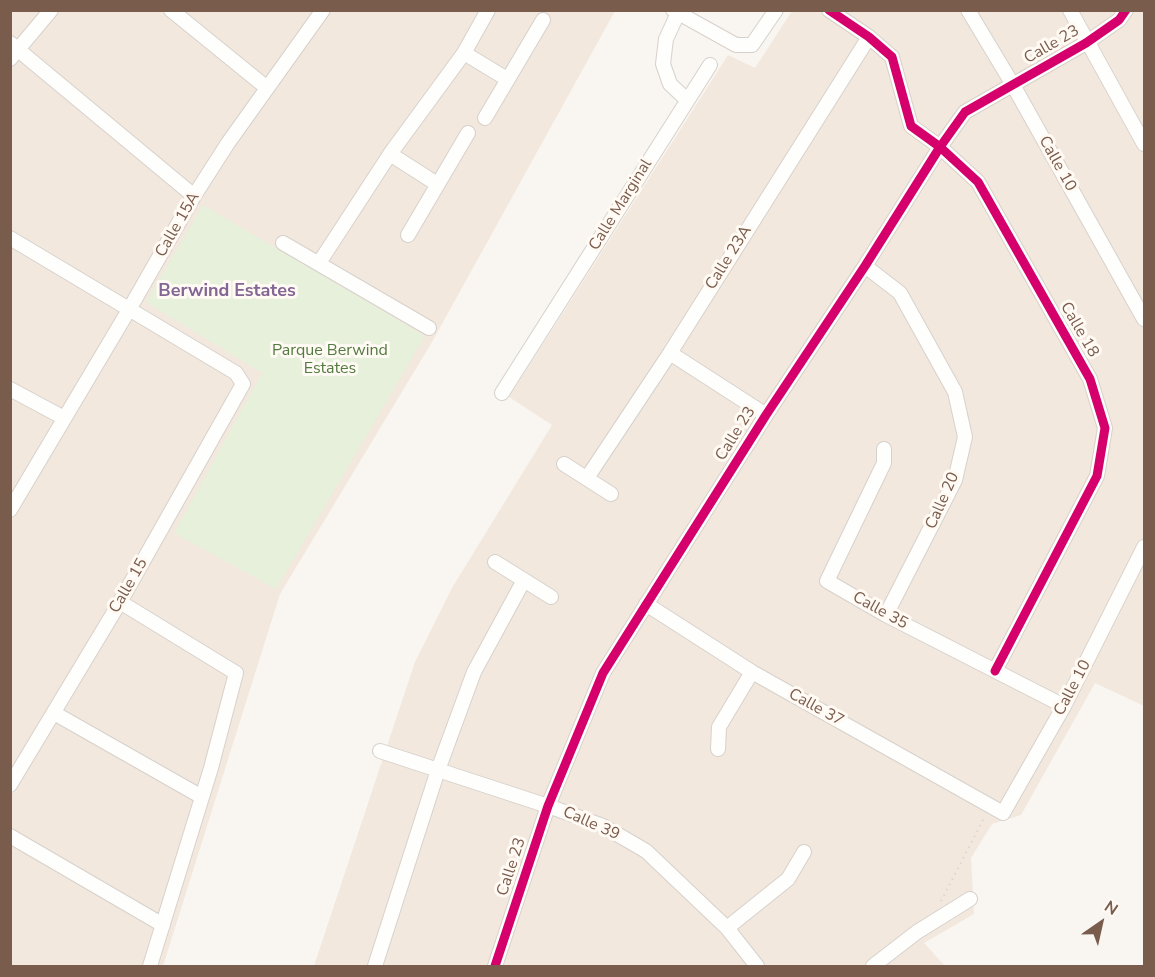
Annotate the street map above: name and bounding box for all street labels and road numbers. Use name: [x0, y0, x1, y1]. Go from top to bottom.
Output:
street label: Calle 23: [1021, 22, 1083, 68]
street label: Calle 10: [1034, 133, 1080, 195]
street label: Calle Marginal: [585, 156, 657, 254]
street label: Calle 15A: [152, 189, 204, 261]
street label: Calle 23A: [702, 222, 756, 294]
street label: Calle 18: [1056, 299, 1102, 361]
street label: Calle 23: [712, 403, 760, 465]
street label: Calle 20: [922, 470, 964, 532]
street label: Calle 15: [106, 555, 152, 617]
street label: Calle 35: [849, 588, 911, 634]
street label: Calle 10: [1050, 657, 1096, 719]
street label: Calle 37: [785, 685, 847, 731]
street label: Calle 39: [560, 803, 622, 845]
street label: Calle 23: [494, 835, 530, 899]

